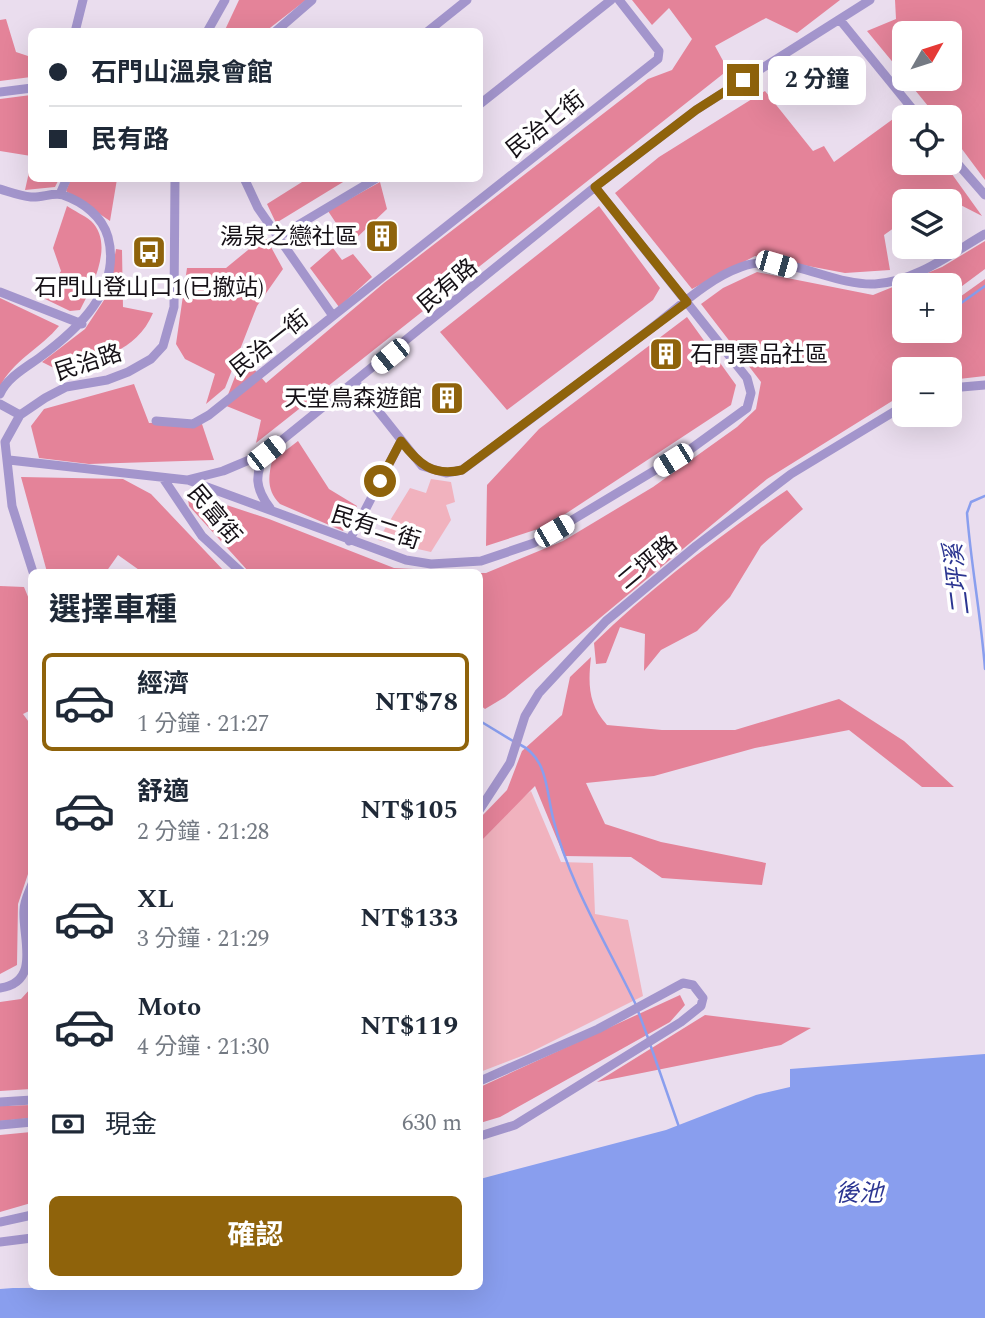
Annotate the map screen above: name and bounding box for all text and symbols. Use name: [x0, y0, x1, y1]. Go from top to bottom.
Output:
north arrow: [892, 21, 962, 91]
map controls: [892, 21, 962, 427]
text: 石門山溫泉會館: [91, 53, 273, 93]
callout: 2 分鐘: [768, 56, 866, 104]
text: 2 分鐘: [785, 63, 849, 98]
route end: [727, 64, 759, 96]
street label: 民治七街: [499, 83, 593, 167]
button: locate: [892, 105, 962, 175]
text: 民有路: [91, 120, 169, 160]
button: layers: [892, 189, 962, 259]
building icon: 湯泉之戀社區: [363, 217, 401, 255]
place label: 湯泉之戀社區: [220, 220, 358, 255]
bus stop icon: 石門山登山口1(已撤站): [130, 233, 168, 271]
car: [753, 248, 800, 280]
street label: 民有路: [410, 251, 486, 322]
place label: 石門山登山口1(已撤站): [34, 271, 264, 306]
button: +: [892, 273, 962, 343]
street label: 民治一街: [223, 302, 317, 386]
car: [368, 335, 413, 377]
building icon: 石門雲品社區: [647, 335, 685, 373]
street label: 民治路: [50, 336, 127, 391]
place label: 石門雲品社區: [690, 338, 828, 373]
button: −: [892, 357, 962, 427]
building icon: 天堂鳥森遊館: [428, 379, 466, 417]
place label: 天堂鳥森遊館: [284, 382, 422, 417]
car: [243, 432, 290, 474]
car: [650, 440, 697, 480]
route start: [364, 465, 396, 497]
street label: 民富街: [178, 477, 249, 553]
street label: 民有二街: [326, 498, 425, 559]
car: [531, 511, 578, 551]
street label: 二坪路: [610, 528, 686, 599]
water label: 二坪溪: [935, 539, 980, 618]
text: 選擇車種: [49, 586, 177, 635]
text: 經濟: [137, 664, 189, 704]
icon: car: [53, 671, 116, 734]
text: NT$78: [375, 682, 458, 722]
text: 1 分鐘 · 21:27: [137, 707, 269, 742]
text: 舒適: [137, 772, 189, 812]
icon: car: [53, 779, 116, 842]
text: NT$105: [360, 790, 458, 830]
text: 2 分鐘 · 21:28: [137, 815, 269, 850]
text: XL: [137, 879, 174, 919]
icon: car: [53, 887, 116, 950]
text: NT$133: [360, 898, 458, 938]
text: 3 分鐘 · 21:29: [137, 922, 269, 957]
text: Moto: [137, 987, 201, 1027]
icon: car: [53, 995, 116, 1058]
text: NT$119: [360, 1006, 458, 1046]
text: 4 分鐘 · 21:30: [137, 1030, 269, 1065]
icon: cash: [49, 1105, 87, 1143]
text: 現金: [105, 1105, 157, 1145]
text: 630 m: [402, 1106, 462, 1141]
water label: 後池: [835, 1176, 886, 1212]
button: 確認: [49, 1196, 462, 1276]

